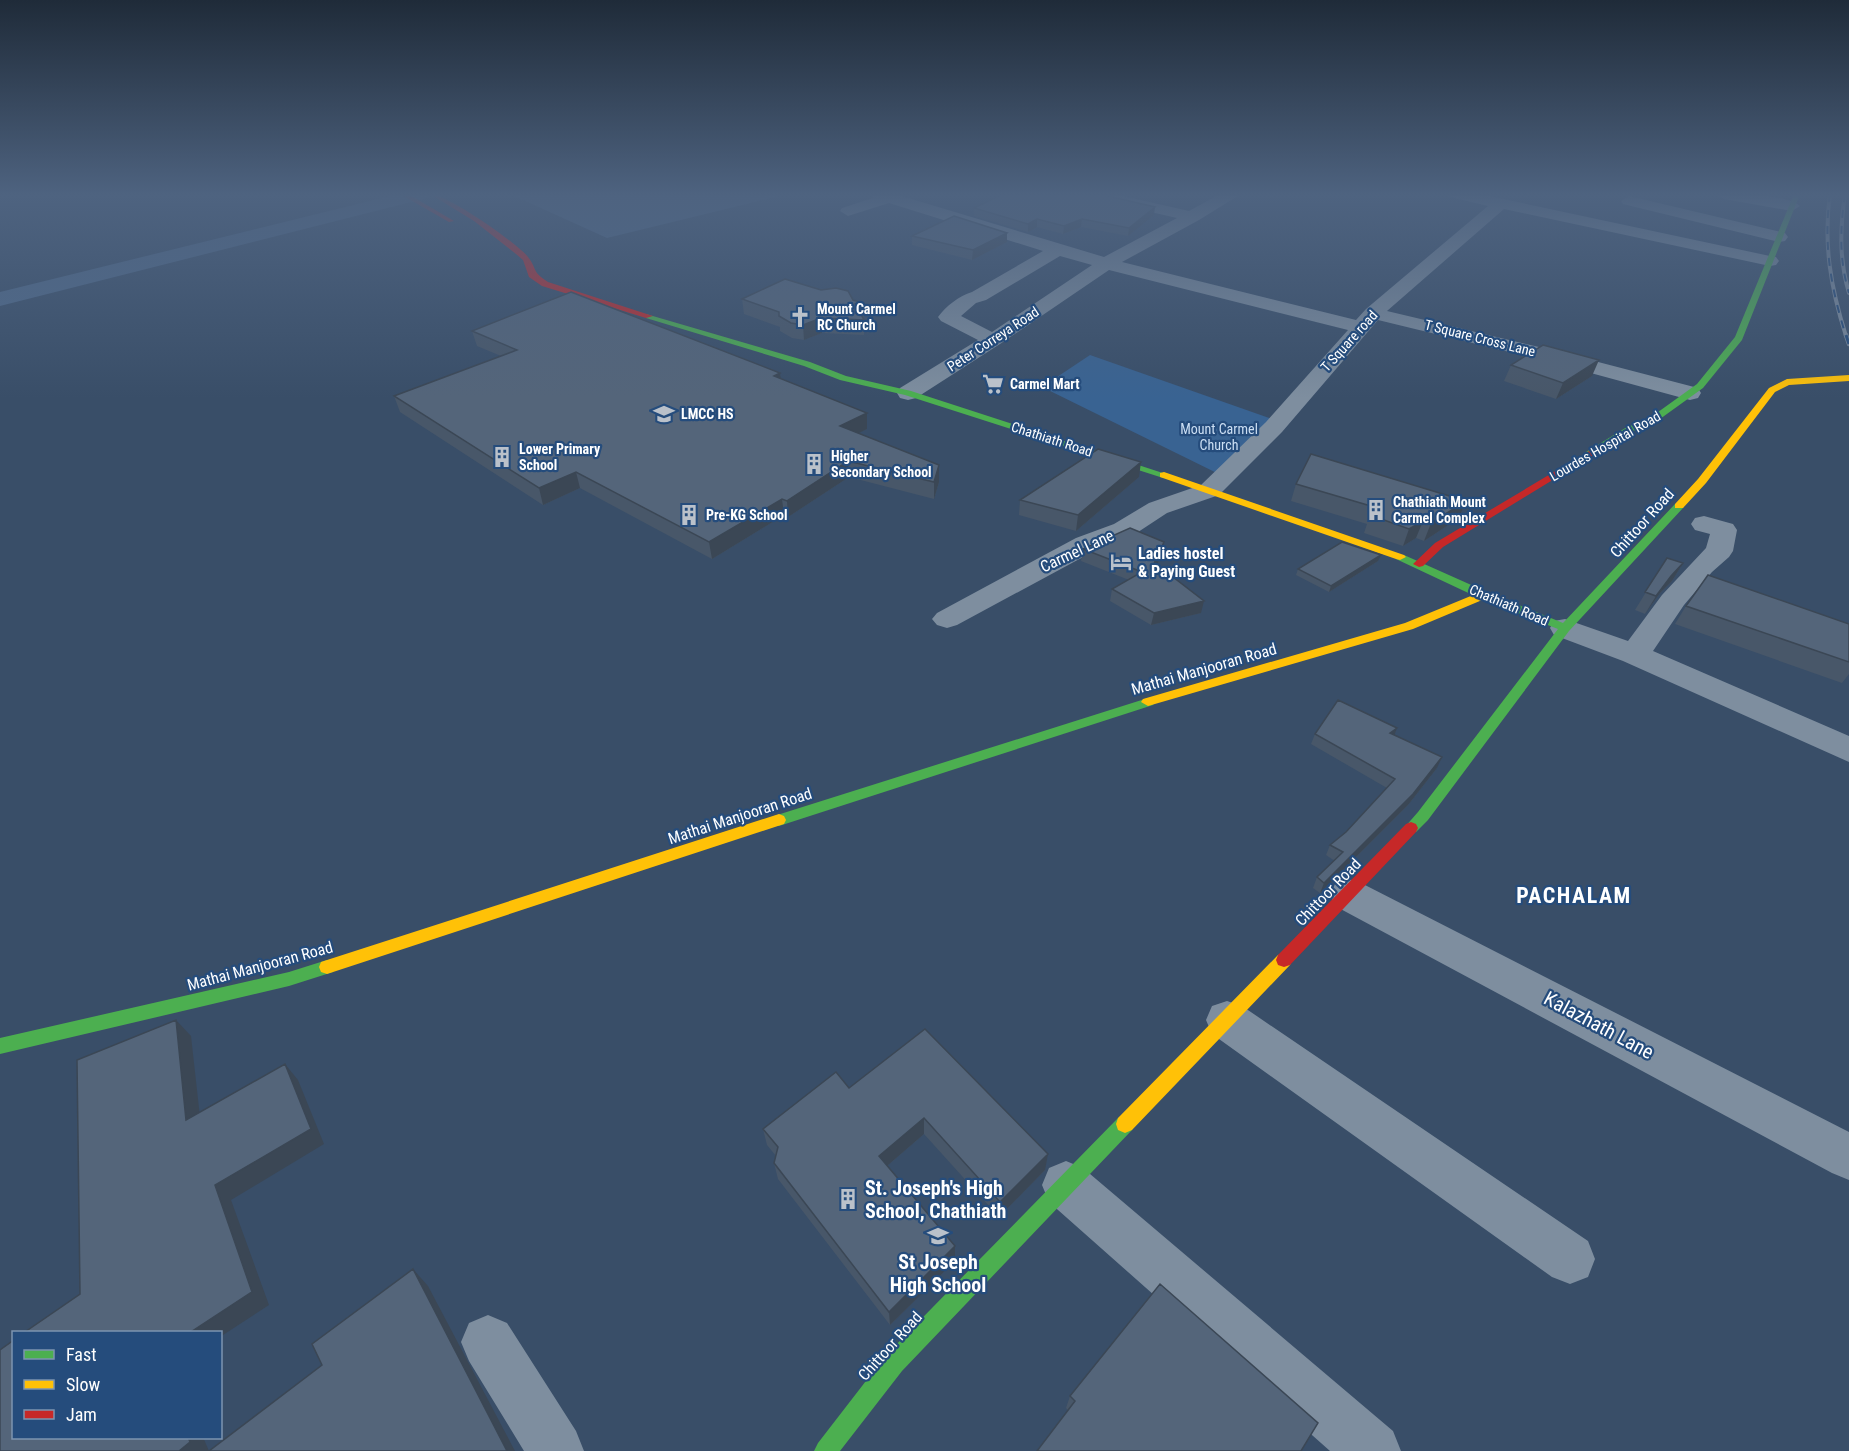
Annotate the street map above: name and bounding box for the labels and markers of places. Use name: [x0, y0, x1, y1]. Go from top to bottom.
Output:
place label: Mount Carmel RC Church: [817, 301, 896, 333]
church icon: Mount Carmel RC Church: [788, 305, 812, 329]
supermarket icon: Carmel Mart: [981, 372, 1005, 396]
place label: Carmel Mart: [1010, 376, 1080, 392]
school or university icon: LMCC HS: [652, 402, 676, 426]
place label: LMCC HS: [681, 406, 734, 422]
place label: Lower Primary School: [519, 441, 601, 473]
building icon: Lower Primary School: [490, 445, 514, 469]
place label: Higher Secondary School: [831, 448, 932, 480]
building icon: Higher Secondary School: [802, 452, 826, 476]
place label: Chathiath Mount Carmel Complex: [1393, 494, 1486, 526]
building icon: Chathiath Mount Carmel Complex: [1364, 498, 1388, 522]
building icon: Pre-KG School: [677, 503, 701, 527]
place label: Pre-KG School: [706, 507, 788, 523]
place label: Ladies hostel & Paying Guest: [1138, 544, 1235, 581]
hotel icon: Ladies hostel & Paying Guest: [1109, 550, 1133, 574]
place label: St. Joseph's High School, Chathiath: [865, 1176, 1006, 1223]
building icon: St. Joseph's High School, Chathiath: [836, 1187, 860, 1211]
school or university icon: St Joseph High School: [926, 1224, 950, 1248]
place label: St Joseph High School: [890, 1250, 986, 1297]

